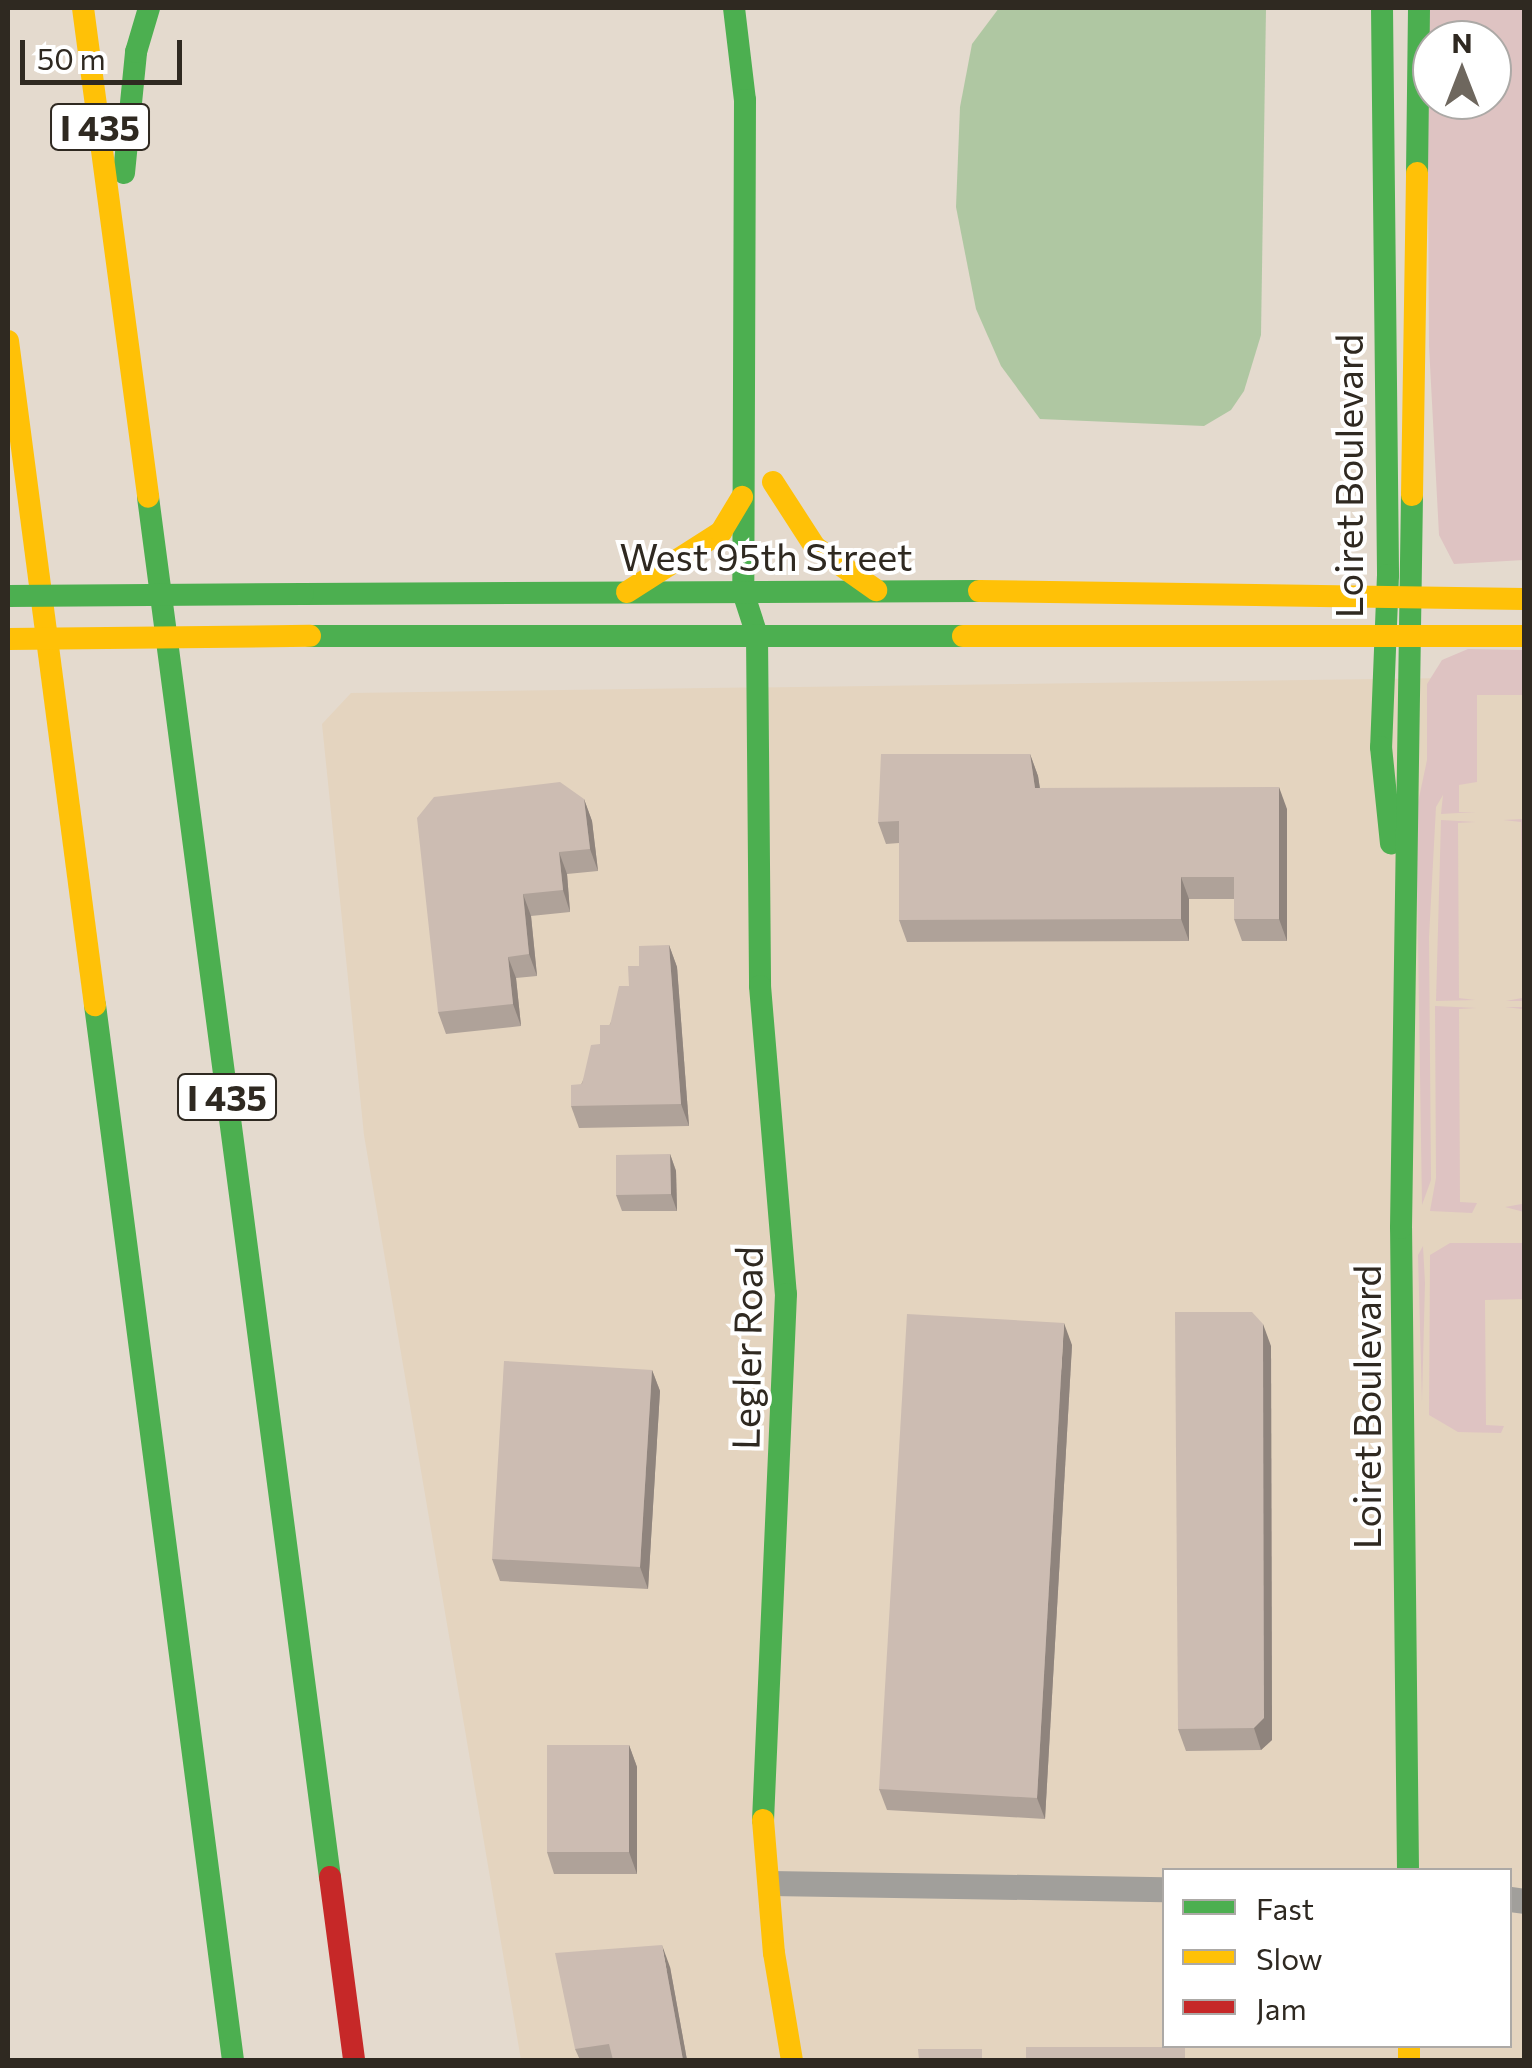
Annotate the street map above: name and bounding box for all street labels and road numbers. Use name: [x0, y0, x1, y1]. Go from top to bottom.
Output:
road number: I 435: [50, 97, 150, 157]
street label: Loiret Boulevard: [1325, 334, 1371, 618]
street label: West 95th Street: [619, 533, 913, 579]
road number: I 435: [177, 1067, 277, 1127]
street label: Legler Road: [721, 1246, 771, 1450]
street label: Loiret Boulevard: [1343, 1265, 1389, 1549]

